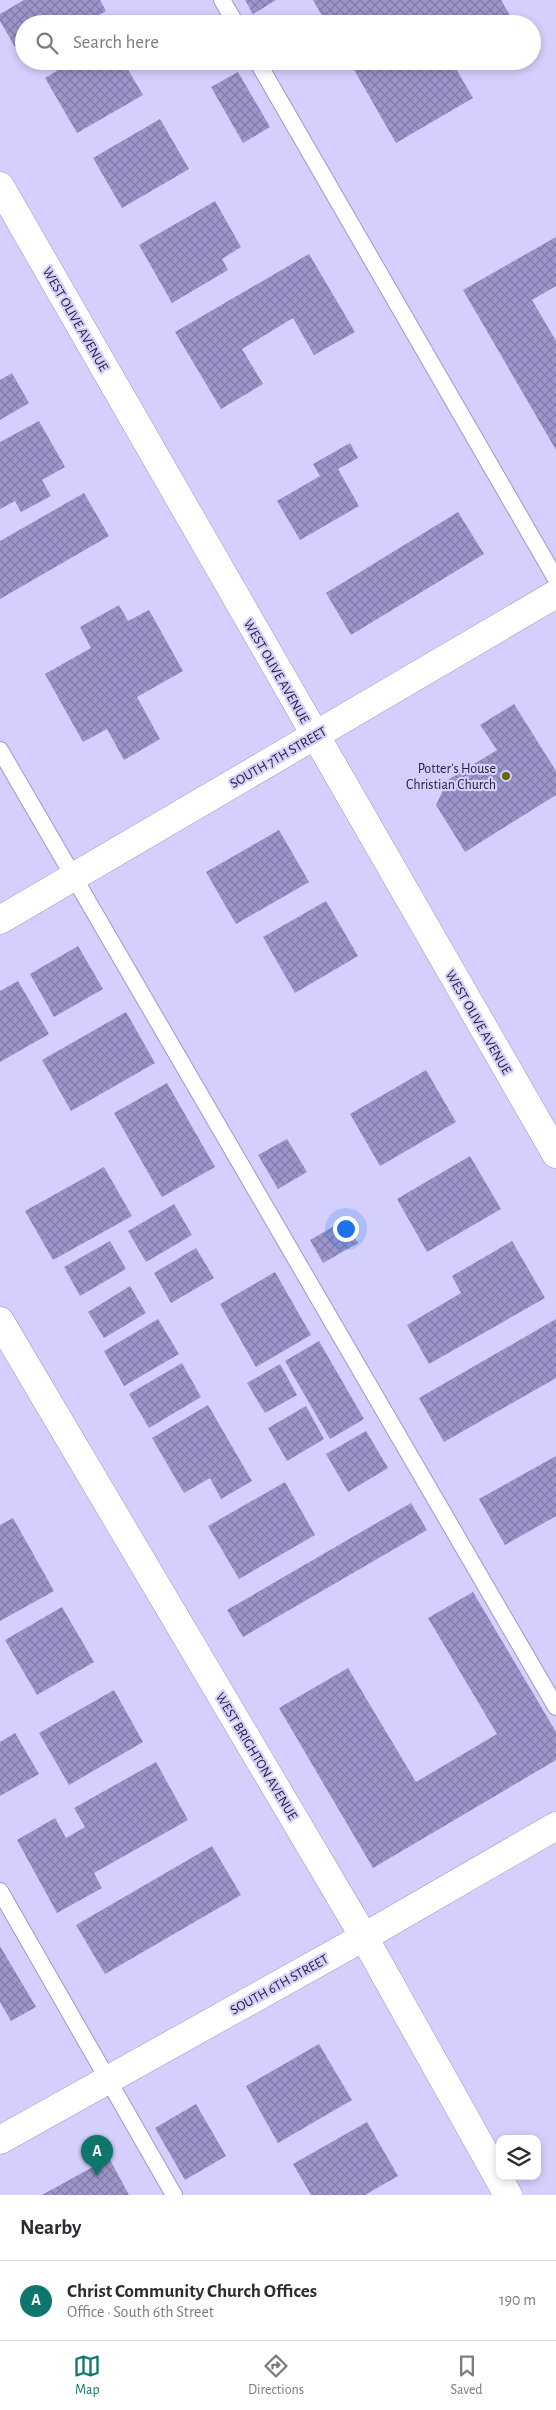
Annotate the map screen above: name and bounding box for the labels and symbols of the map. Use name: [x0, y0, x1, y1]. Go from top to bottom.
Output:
street label: WEST OLIVE AVENUE: [40, 265, 111, 374]
street label: WEST OLIVE AVENUE: [241, 617, 312, 726]
street label: SOUTH 7TH STREET: [228, 724, 329, 791]
place label: Potter's House Christian Church: [406, 762, 496, 792]
marker: Potter's House Christian Church: [500, 770, 512, 782]
street label: WEST OLIVE AVENUE: [443, 968, 514, 1077]
your location: [333, 1216, 359, 1242]
street label: WEST BRIGHTON AVENUE: [213, 1690, 300, 1823]
street label: SOUTH 6TH STREET: [228, 1952, 331, 2018]
pin: A: [81, 2135, 113, 2176]

